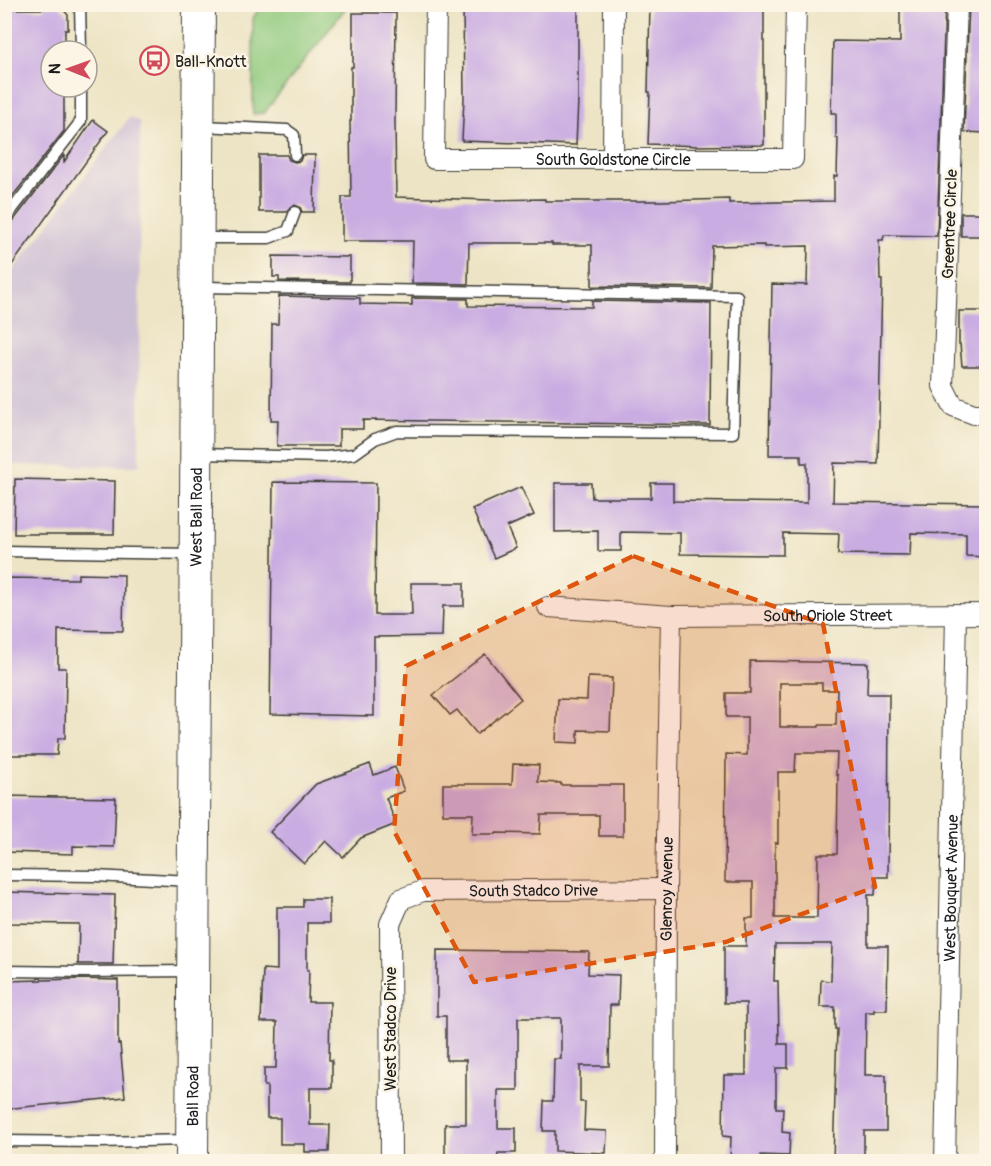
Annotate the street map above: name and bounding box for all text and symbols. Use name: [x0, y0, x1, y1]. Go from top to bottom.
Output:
north arrow: [39, 39, 99, 99]
bus stop icon: Ball-Knott: [138, 45, 170, 77]
place label: Ball-Knott: [175, 52, 247, 72]
text: N: [45, 63, 65, 74]
street label: South Goldstone Circle: [535, 150, 691, 170]
street label: Greentree Circle: [938, 169, 962, 279]
street label: West Ball Road: [187, 467, 207, 567]
street label: South Oriole Street: [763, 606, 893, 626]
street label: West Bouquet Avenue: [940, 814, 963, 962]
street label: Glenroy Avenue: [657, 837, 678, 941]
street label: South Stadco Drive: [469, 881, 598, 902]
street label: West Stadco Drive: [381, 967, 401, 1091]
street label: Ball Road: [183, 1066, 204, 1126]

